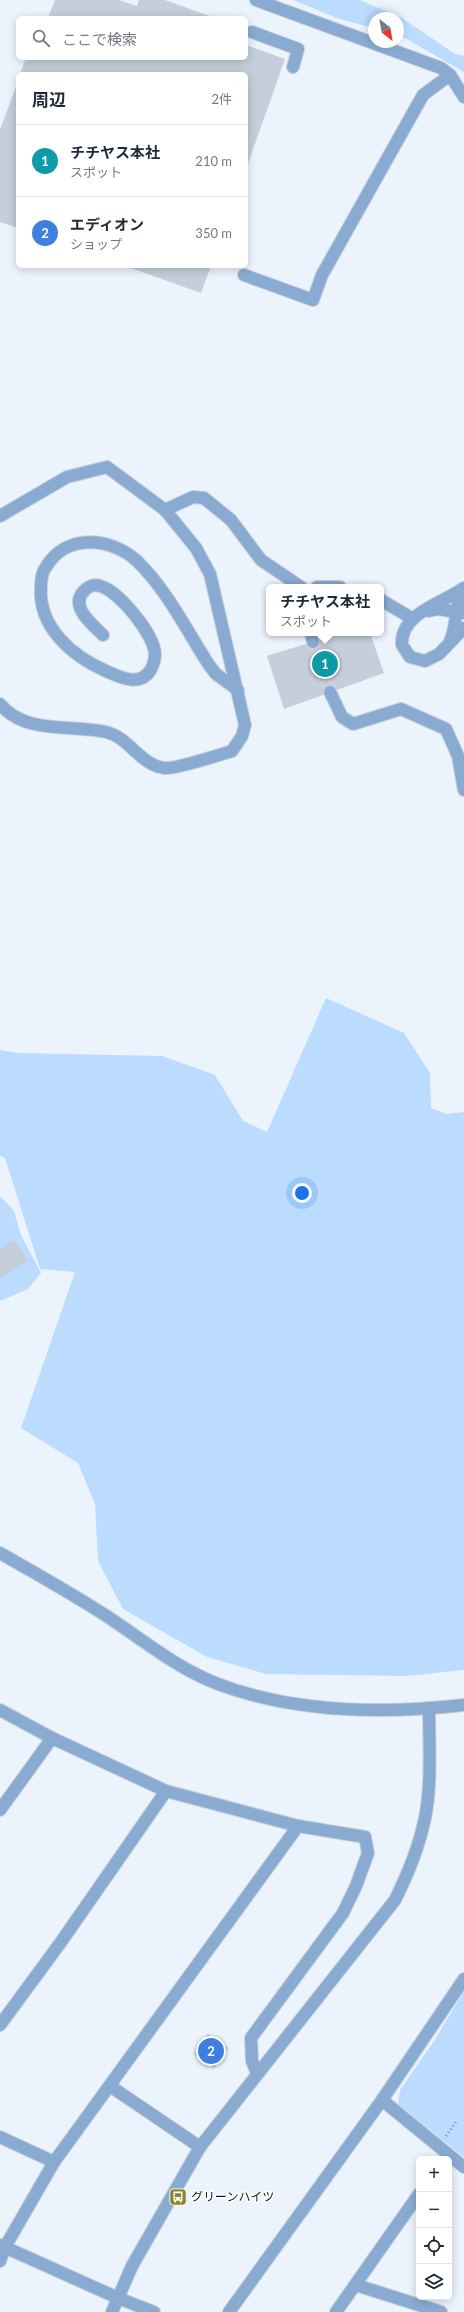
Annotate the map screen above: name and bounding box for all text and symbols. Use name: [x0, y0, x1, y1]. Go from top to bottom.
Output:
north arrow: [368, 12, 404, 48]
search box: [16, 16, 248, 60]
icon: search: [30, 27, 52, 49]
text: ここで検索: [62, 30, 137, 48]
text: 周辺: [32, 89, 66, 110]
text: 2件: [211, 91, 232, 107]
text: チチヤス本社: [70, 143, 160, 161]
text: 1: [41, 153, 49, 169]
text: 210 m: [195, 153, 232, 169]
text: スポット: [70, 164, 122, 180]
text: エディオン: [70, 215, 144, 233]
text: 2: [41, 225, 49, 241]
text: 350 m: [195, 225, 232, 241]
text: ショップ: [70, 236, 122, 252]
popup: [266, 584, 384, 636]
text: チチヤス本社: [280, 592, 370, 610]
text: スポット: [280, 613, 332, 629]
pin: 1: [312, 649, 338, 679]
your location: [292, 1183, 312, 1203]
pin: 2: [198, 2036, 224, 2066]
map controls: [416, 2156, 452, 2300]
button: +: [416, 2156, 452, 2192]
bus stop icon: グリーンハイツ: [168, 2187, 188, 2207]
place label: グリーンハイツ: [191, 2189, 274, 2204]
button: −: [416, 2192, 452, 2228]
button: locate: [416, 2228, 452, 2264]
button: layers: [416, 2264, 452, 2300]

